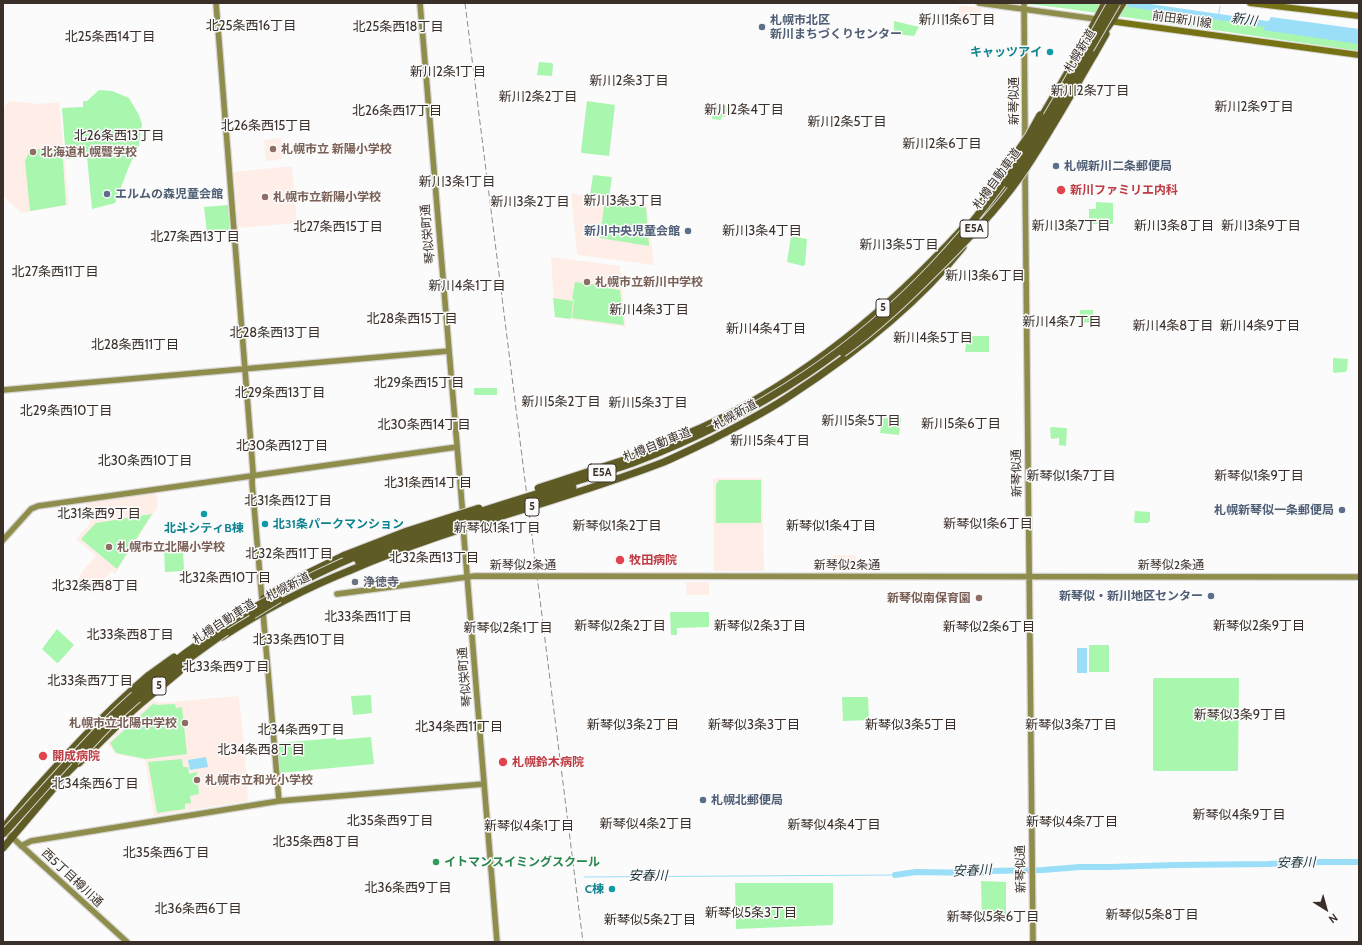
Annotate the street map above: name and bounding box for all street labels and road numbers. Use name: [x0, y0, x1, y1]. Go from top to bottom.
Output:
street label: 前田新川線: [1151, 9, 1213, 31]
street label: 札幌新道: [1061, 27, 1099, 75]
street label: 新琴似通: [1007, 77, 1021, 125]
street label: 札樽自動車道: [970, 146, 1024, 212]
street label: 琴似栄町通: [418, 203, 438, 265]
road number: E5A: [960, 220, 988, 238]
road number: 5: [876, 299, 890, 317]
street label: 札幌新道: [711, 397, 759, 433]
street label: 札樽自動車道: [621, 425, 693, 465]
street label: 新琴似通: [1009, 449, 1025, 497]
road number: E5A: [588, 464, 616, 482]
road number: 5: [525, 498, 539, 516]
street label: 新琴似2条通: [490, 558, 556, 572]
street label: 新琴似2条通: [814, 558, 880, 572]
street label: 新琴似2条通: [1138, 558, 1204, 572]
street label: 札幌新道: [263, 570, 313, 604]
street label: 札樽自動車道: [190, 596, 258, 648]
street label: 琴似栄町通: [455, 646, 475, 708]
road number: 5: [152, 677, 166, 695]
street label: 新琴似通: [1013, 845, 1029, 893]
street label: 西5丁目樽川通: [38, 846, 106, 910]

